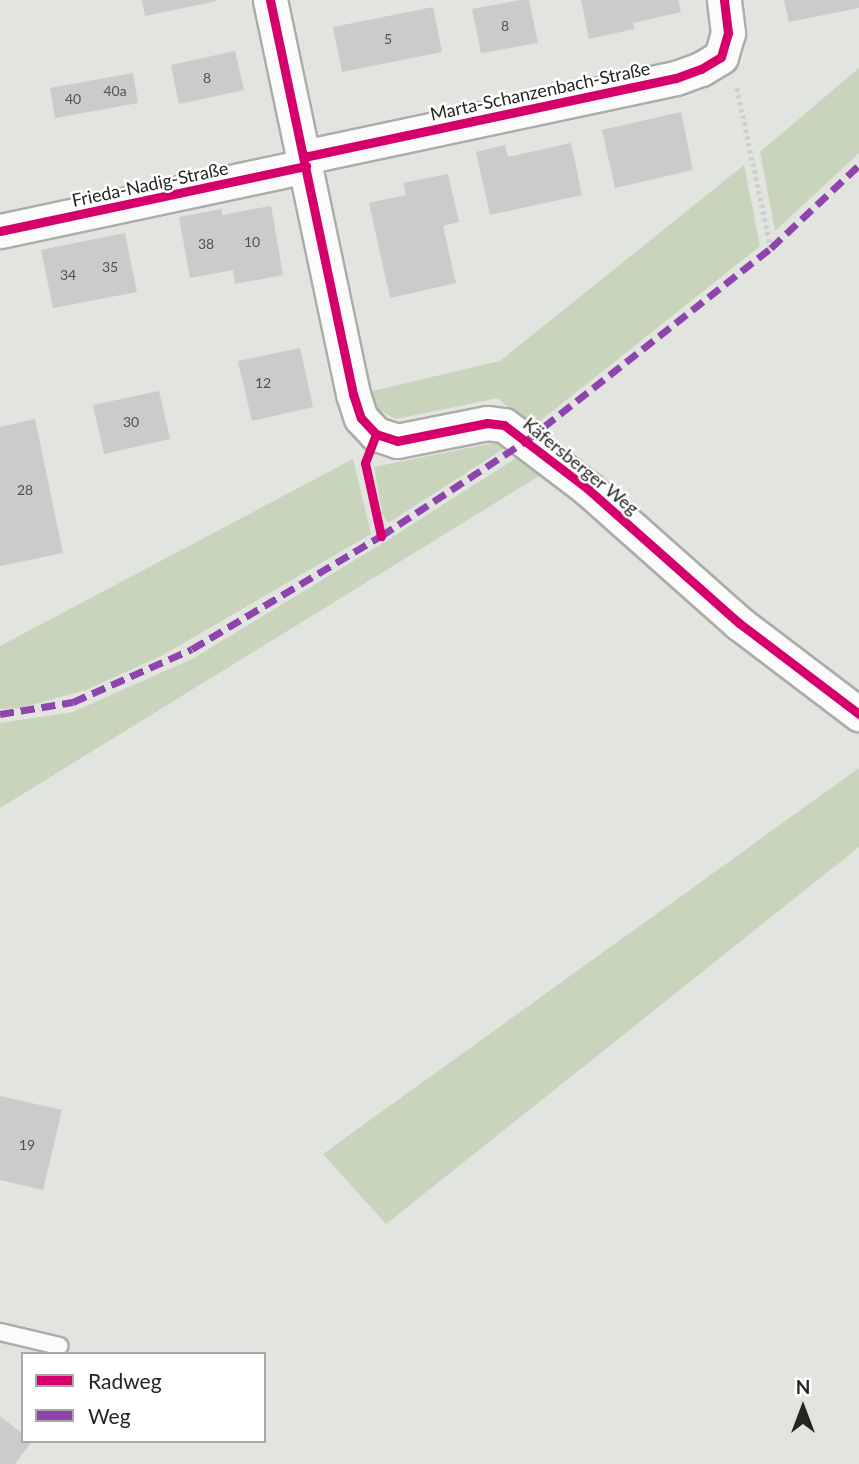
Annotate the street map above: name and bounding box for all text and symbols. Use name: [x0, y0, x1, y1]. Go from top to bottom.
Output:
house number: 8: [501, 18, 509, 34]
house number: 5: [384, 31, 392, 47]
street label: Marta-Schanzenbach-Straße: [428, 57, 652, 125]
house number: 8: [203, 70, 211, 86]
house number: 40a: [103, 83, 127, 99]
house number: 40: [65, 91, 81, 107]
street label: Frieda-Nadig-Straße: [70, 157, 230, 211]
house number: 10: [244, 234, 260, 250]
house number: 38: [198, 236, 214, 252]
house number: 35: [102, 259, 118, 275]
house number: 34: [60, 267, 76, 283]
house number: 12: [255, 375, 271, 391]
street label: Käfersberger Weg: [519, 413, 643, 519]
house number: 30: [123, 414, 139, 430]
house number: 28: [17, 482, 33, 498]
house number: 19: [19, 1137, 35, 1153]
legend: [21, 1352, 266, 1443]
text: Radweg: [88, 1368, 162, 1393]
north arrow: [768, 1373, 838, 1443]
text: N: [796, 1375, 810, 1398]
text: Weg: [88, 1403, 131, 1428]

